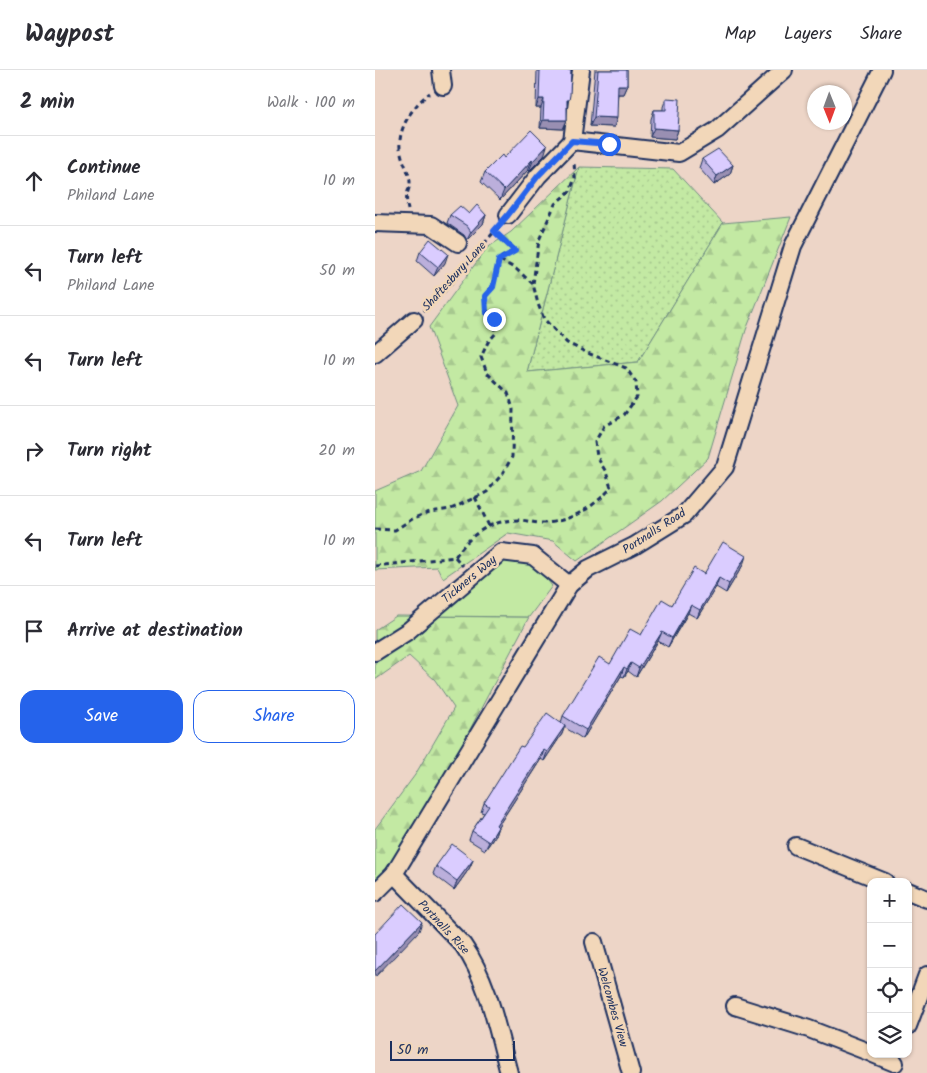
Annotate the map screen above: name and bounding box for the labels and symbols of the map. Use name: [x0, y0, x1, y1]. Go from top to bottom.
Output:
north arrow: [807, 85, 852, 130]
route start: [598, 133, 621, 156]
street label: Shaftesbury Lane: [418, 237, 491, 316]
route end: [483, 308, 506, 331]
street label: Portnalls Road: [619, 503, 691, 559]
street label: Tickners Way: [438, 550, 501, 608]
street label: Portnalls Rise: [413, 896, 474, 959]
street label: Welcombes View: [592, 965, 633, 1050]
scale bar: [390, 1038, 515, 1061]

